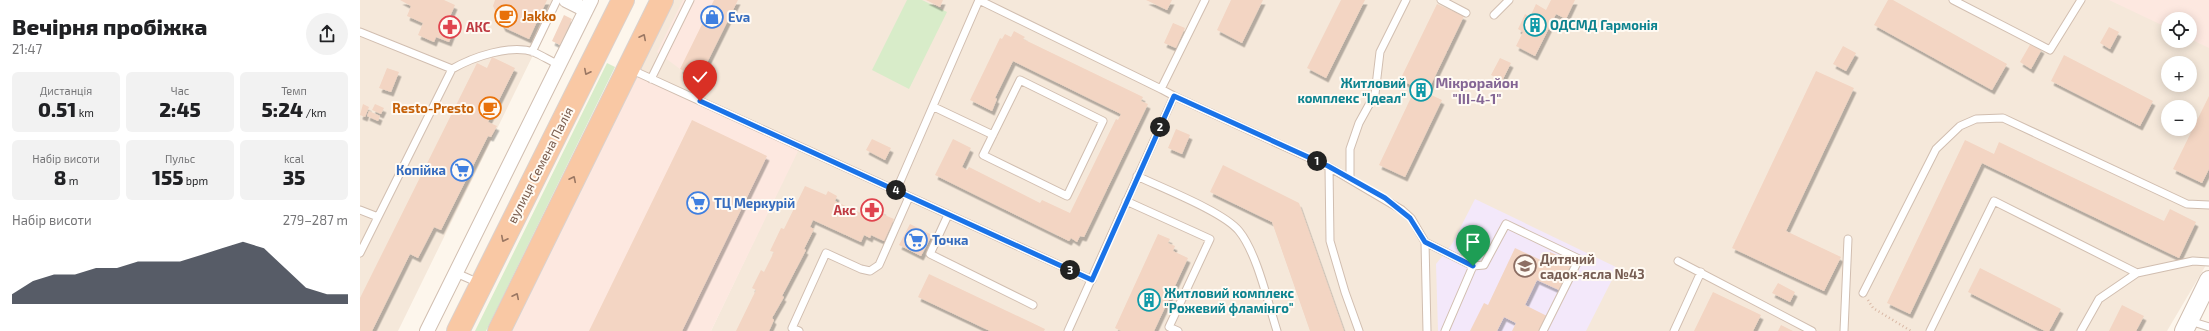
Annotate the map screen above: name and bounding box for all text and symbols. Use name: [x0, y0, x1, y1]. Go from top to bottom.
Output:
cafe icon: Jakko: [493, 3, 519, 29]
shop icon: Eva: [699, 4, 725, 30]
place label: Jakko: [522, 8, 557, 24]
place label: Eva: [728, 9, 750, 25]
building icon: ОДСМД Гармонія: [1522, 12, 1548, 38]
map controls: [2161, 12, 2197, 136]
button: locate: [2161, 12, 2197, 48]
text: Вечірня пробіжка: [12, 13, 207, 39]
button: share: [306, 13, 348, 55]
pharmacy icon: АКС: [437, 14, 463, 40]
place label: ОДСМД Гармонія: [1550, 17, 1658, 33]
place label: АКС: [466, 19, 491, 35]
one-way arrow: [638, 34, 646, 42]
text: 21:47: [12, 41, 42, 57]
button: +: [2161, 56, 2197, 92]
pin: [683, 60, 717, 101]
icon: check: [689, 66, 711, 88]
one-way arrow: [584, 68, 592, 76]
district label: Мікрорайон "ІІІ-4-1": [1435, 74, 1519, 107]
place label: Житловий комплекс "Ідеал": [1297, 75, 1406, 106]
building icon: Житловий комплекс "Ідеал": [1408, 77, 1434, 103]
text: Дистанція: [40, 84, 92, 97]
text: Час: [171, 84, 189, 97]
text: Темп: [281, 84, 307, 97]
cafe icon: Resto-Presto: [477, 95, 503, 121]
text: 0.51: [38, 97, 76, 121]
text: 2:45: [159, 97, 201, 121]
text: 5:24: [262, 97, 303, 121]
place label: Resto-Presto: [392, 100, 474, 116]
button: −: [2161, 100, 2197, 136]
street label: вулиця Семена Палія: [504, 104, 576, 226]
text: km: [76, 106, 94, 119]
text: /km: [303, 106, 326, 119]
pin: 2: [1150, 117, 1170, 137]
text: 2: [1157, 120, 1163, 133]
pin: 1: [1307, 151, 1327, 171]
text: Набір висоти: [32, 152, 100, 165]
text: Пульс: [165, 152, 195, 165]
text: kcal: [284, 152, 304, 165]
text: 1: [1315, 154, 1319, 167]
supermarket icon: Копійка: [449, 157, 475, 183]
place label: Копійка: [396, 162, 446, 178]
text: 8: [54, 165, 66, 189]
text: 155: [152, 165, 183, 189]
text: 35: [283, 165, 305, 189]
text: m: [66, 174, 78, 187]
text: bpm: [183, 174, 208, 187]
one-way arrow: [568, 176, 576, 183]
pin: 4: [886, 180, 906, 200]
text: 4: [892, 183, 900, 196]
supermarket icon: ТЦ Меркурій: [685, 190, 711, 216]
place label: ТЦ Меркурій: [714, 195, 795, 211]
pharmacy icon: Акс: [859, 197, 885, 223]
place label: Акс: [834, 202, 856, 218]
text: Набір висоти: [12, 212, 92, 228]
text: 279–287 m: [283, 212, 348, 228]
pin: [1456, 225, 1490, 266]
supermarket icon: Точка: [903, 227, 929, 253]
icon: arrive: [1462, 231, 1484, 253]
place label: Точка: [932, 232, 968, 248]
one-way arrow: [501, 234, 509, 242]
place label: Дитячий садок-ясла №43: [1540, 251, 1645, 282]
school or university icon: Дитячий садок-ясла №43: [1512, 253, 1538, 279]
pin: 3: [1060, 260, 1080, 280]
text: 3: [1067, 263, 1073, 276]
place label: Житловий комплекс "Рожевий фламінго": [1164, 285, 1295, 316]
building icon: Житловий комплекс "Рожевий фламінго": [1136, 287, 1162, 313]
one-way arrow: [511, 293, 519, 300]

